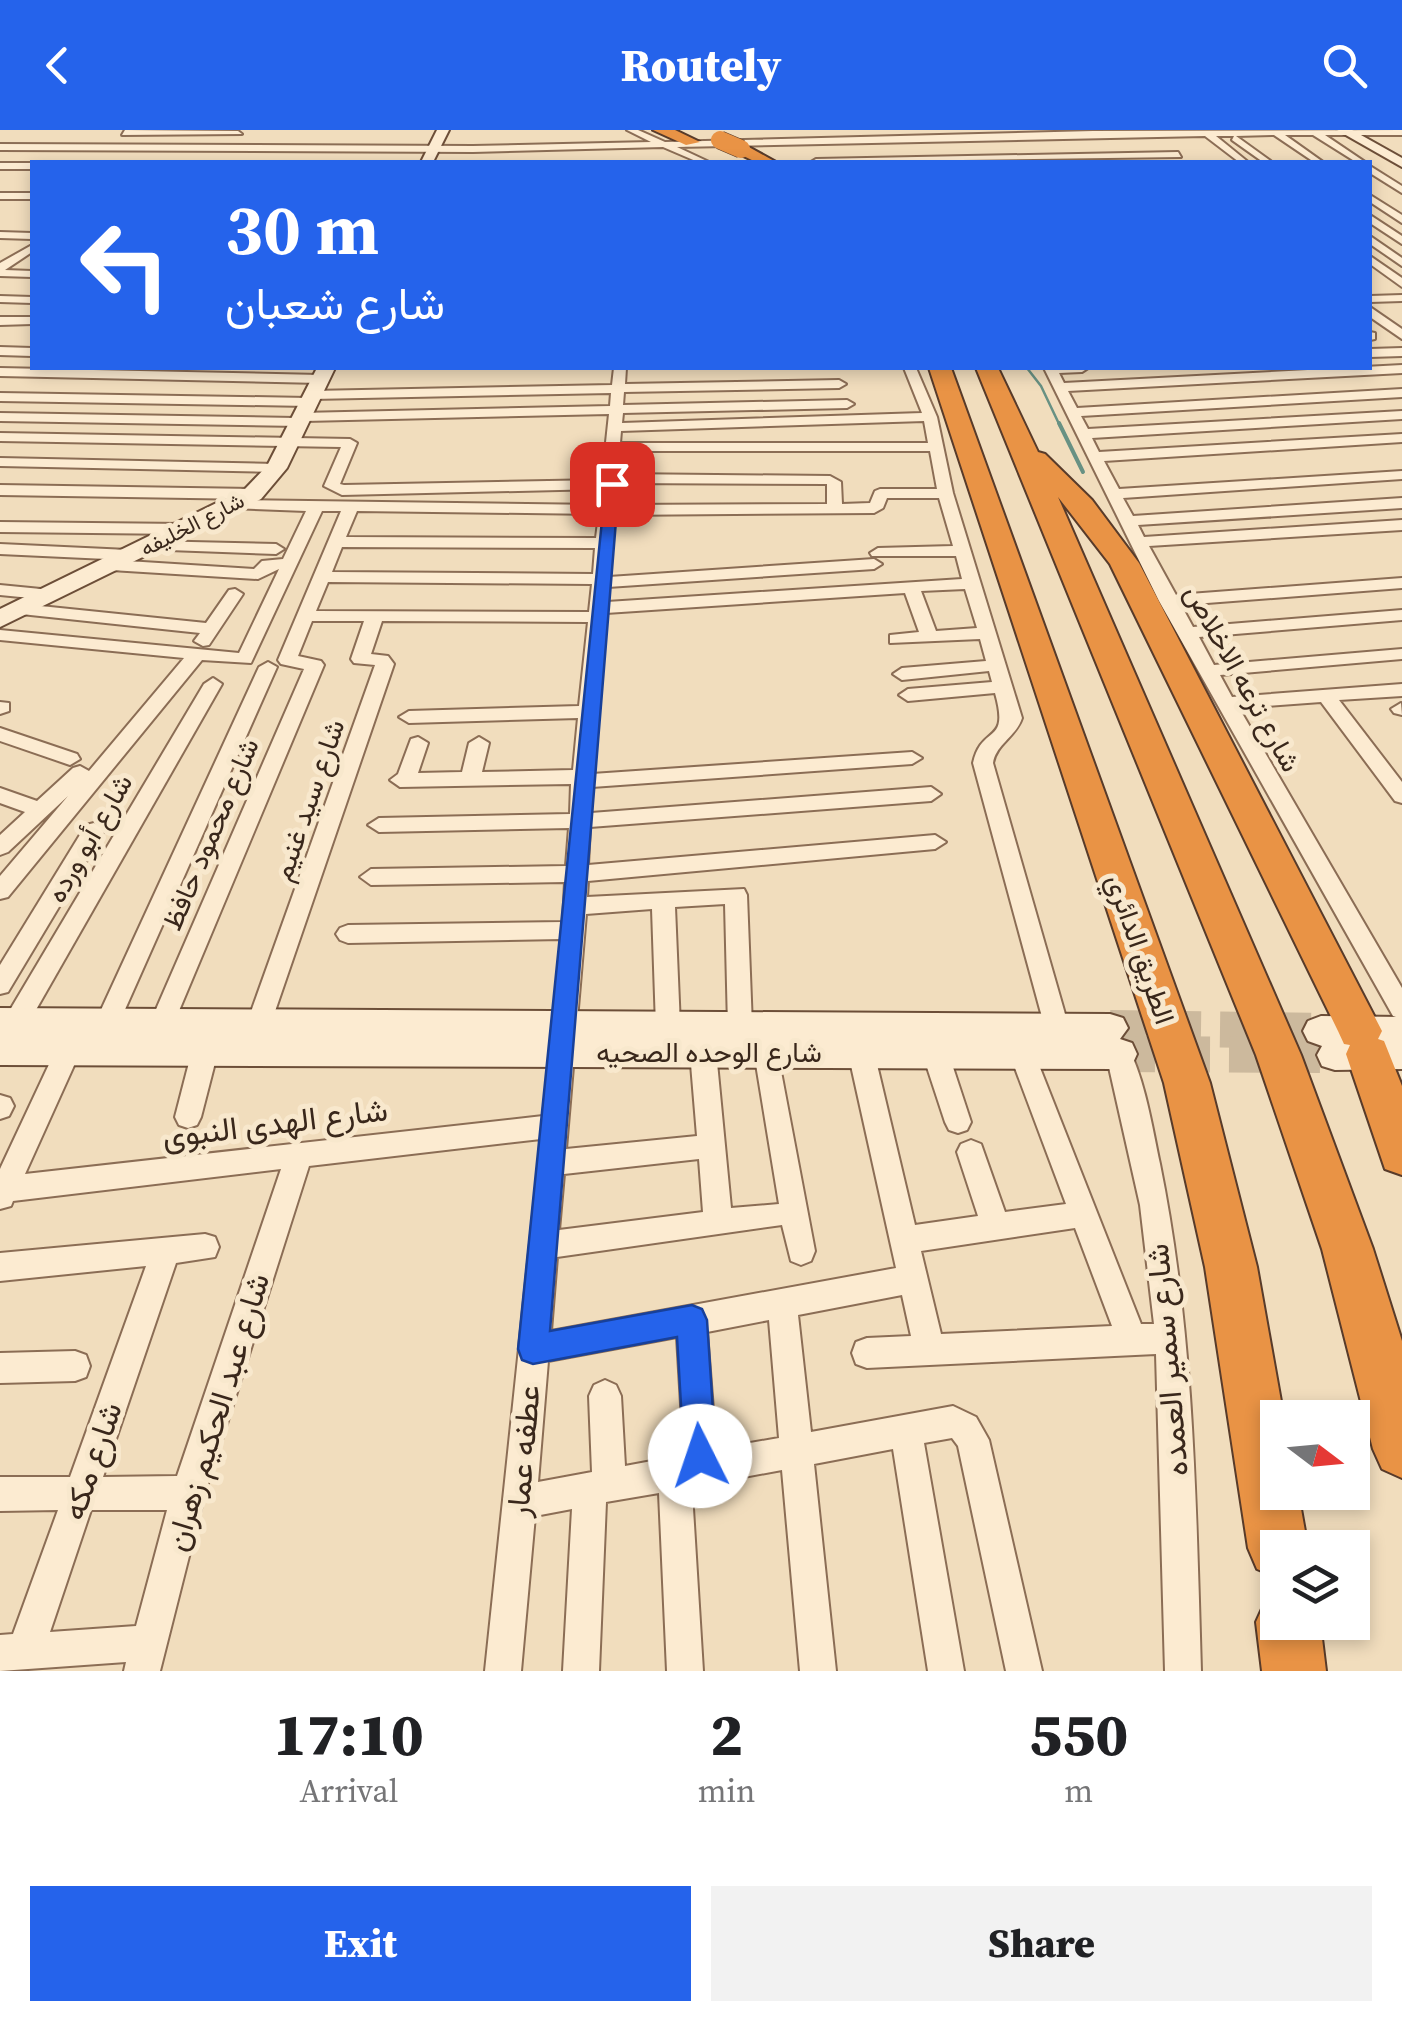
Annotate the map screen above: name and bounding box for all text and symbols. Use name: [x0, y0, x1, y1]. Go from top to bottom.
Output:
text: Routely: [621, 34, 781, 96]
icon: back: [30, 38, 85, 93]
icon: search: [1317, 38, 1372, 93]
text: 30 m: [225, 181, 379, 277]
icon: left: [60, 200, 190, 330]
text: شارع شعبان: [225, 272, 445, 334]
pin: [570, 442, 655, 527]
icon: arrive: [585, 457, 640, 512]
street label: شارع الخليفه: [135, 485, 249, 563]
street label: شارع ترعه الاخلاص: [1176, 578, 1310, 778]
street label: شارع سيد غنيم: [263, 714, 353, 886]
street label: شارع محمود حافظ: [152, 732, 268, 936]
street label: شارع أبو ورده: [37, 767, 141, 909]
street label: الطريق الدائري: [1094, 869, 1184, 1030]
street label: شارع الوحده الصحيه: [596, 1033, 822, 1071]
street label: شارع الهدى النبوى: [160, 1087, 390, 1159]
street label: شارع سمير العمده: [1135, 1242, 1199, 1478]
street label: شارع عبد الحكيم زهران: [154, 1268, 280, 1556]
street label: عطفه عمار: [495, 1383, 551, 1520]
street label: شارع مكه: [51, 1396, 133, 1526]
north arrow: [1260, 1400, 1370, 1510]
map controls: [1260, 1400, 1370, 1640]
position arrow: [648, 1404, 752, 1508]
button: layers: [1260, 1530, 1370, 1640]
text: 17:10: [274, 1693, 424, 1775]
text: 2: [710, 1693, 743, 1775]
text: 550: [1029, 1693, 1128, 1775]
text: Arrival: [299, 1769, 398, 1813]
text: min: [698, 1769, 755, 1813]
text: m: [1064, 1769, 1093, 1813]
button: Exit: [30, 1886, 691, 2001]
button: Share: [711, 1886, 1372, 2001]

